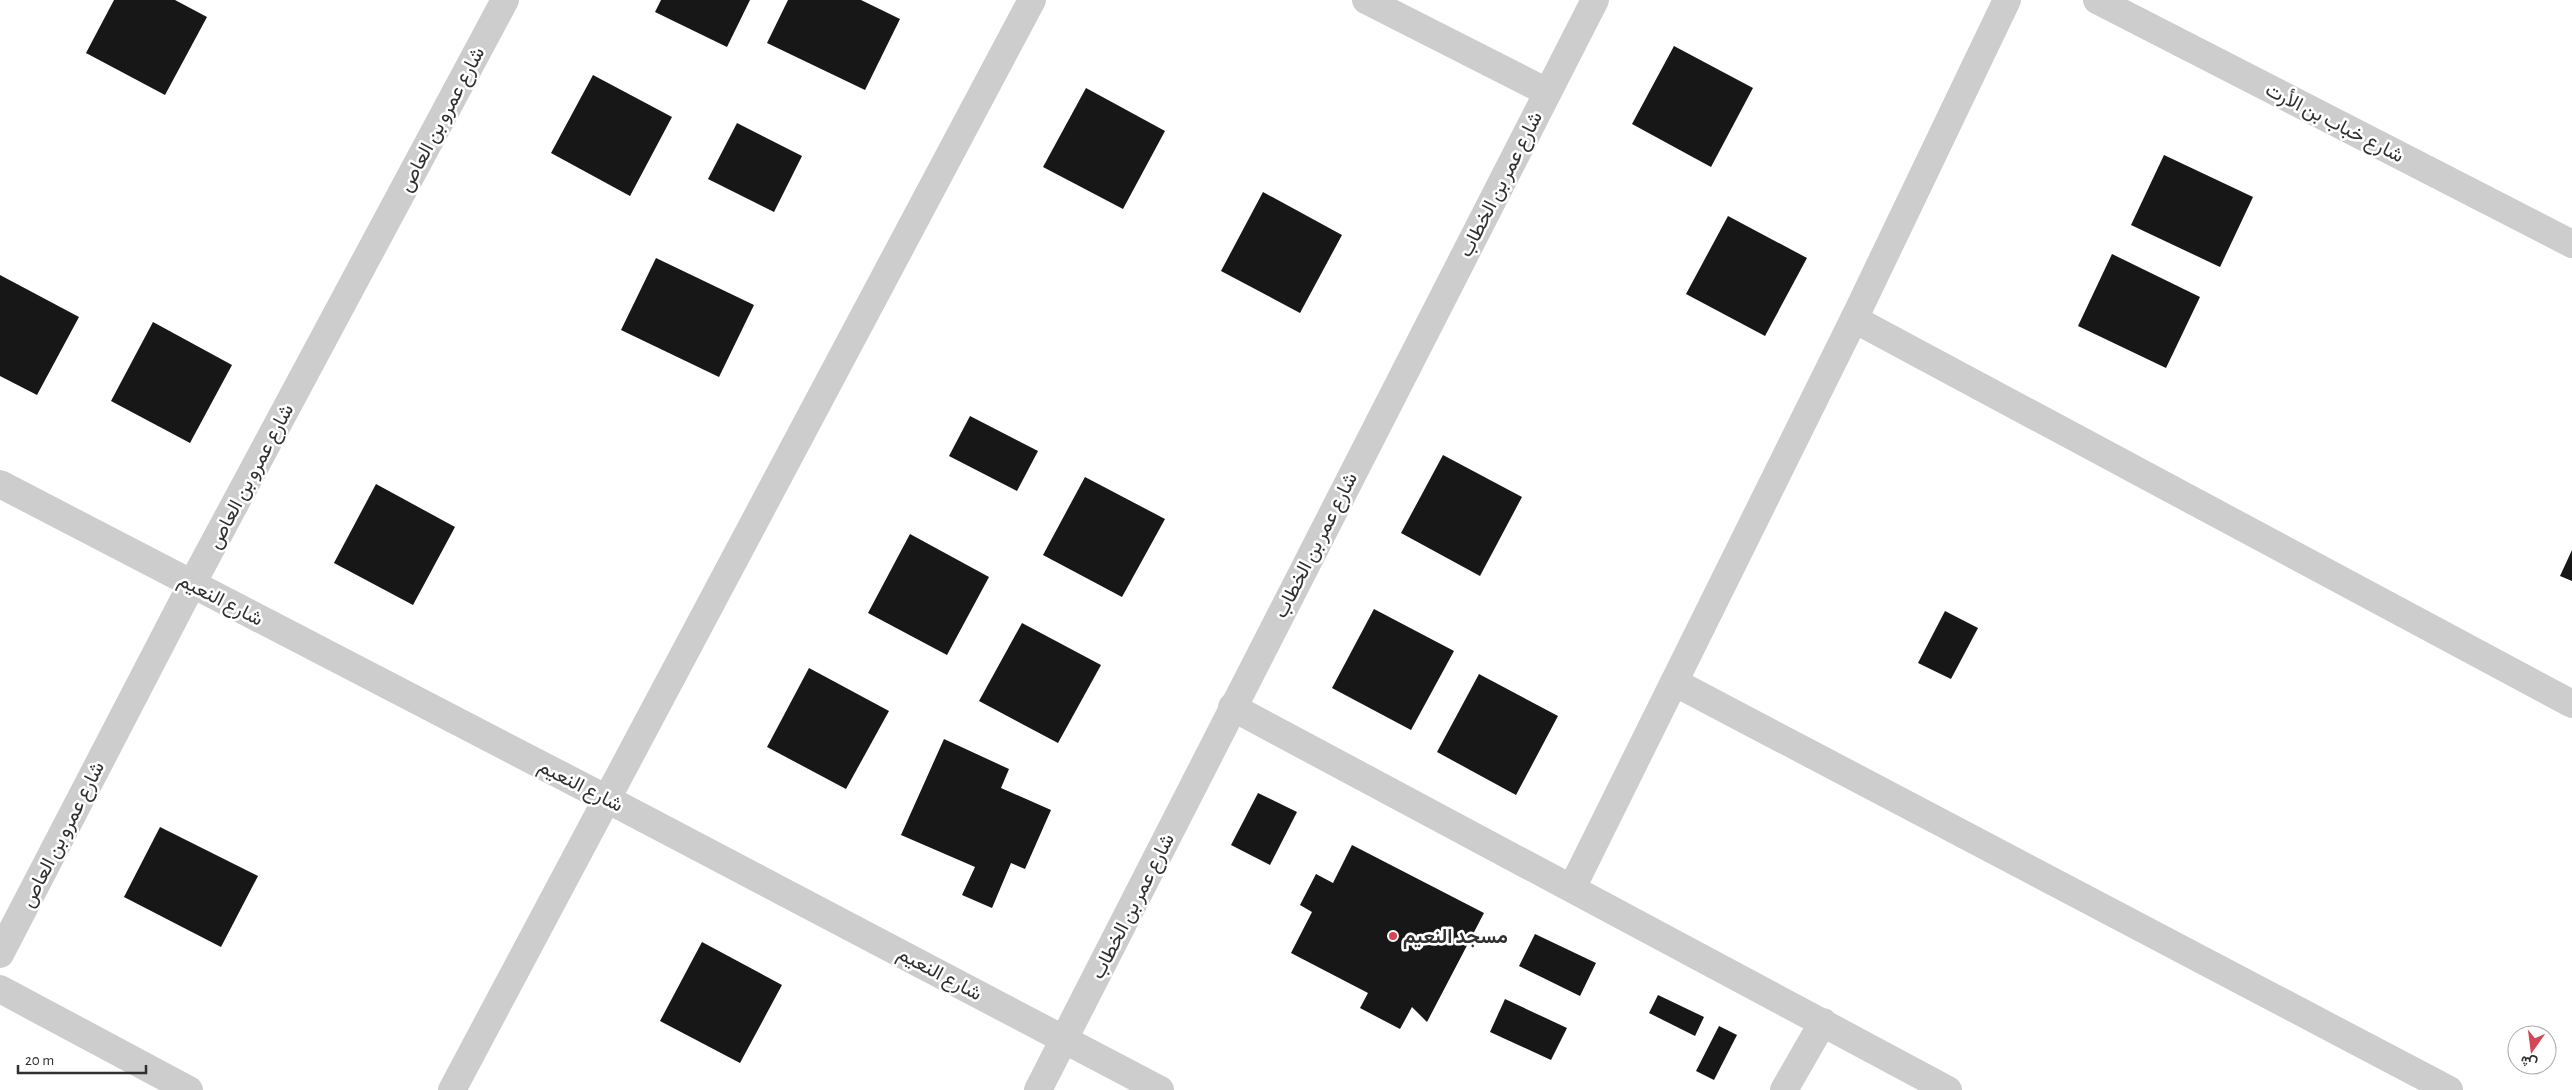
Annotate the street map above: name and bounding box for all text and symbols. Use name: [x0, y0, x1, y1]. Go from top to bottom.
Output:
street label: شارع عمرو بن العاص: [395, 44, 491, 197]
street label: شارع خباب بن الأرت: [2261, 78, 2408, 169]
street label: شارع عمر بن الخطاب: [1456, 108, 1549, 262]
street label: شارع عمرو بن العاص: [204, 401, 300, 554]
street label: شارع عمر بن الخطاب: [1271, 469, 1364, 623]
street label: شارع النعيم: [174, 570, 266, 632]
street label: شارع النعيم: [534, 756, 626, 818]
street label: شارع عمرو بن العاص: [18, 758, 111, 912]
street label: شارع عمر بن الخطاب: [1088, 830, 1181, 984]
place label: مسجد النعيم: [1403, 927, 1508, 949]
marker: مسجد النعيم: [1387, 930, 1399, 942]
street label: شارع النعيم: [893, 943, 985, 1007]
north arrow: [2507, 1025, 2557, 1075]
scale bar: [18, 1042, 145, 1074]
text: ش: [2519, 1052, 2539, 1070]
text: 20 m: [25, 1053, 54, 1068]

